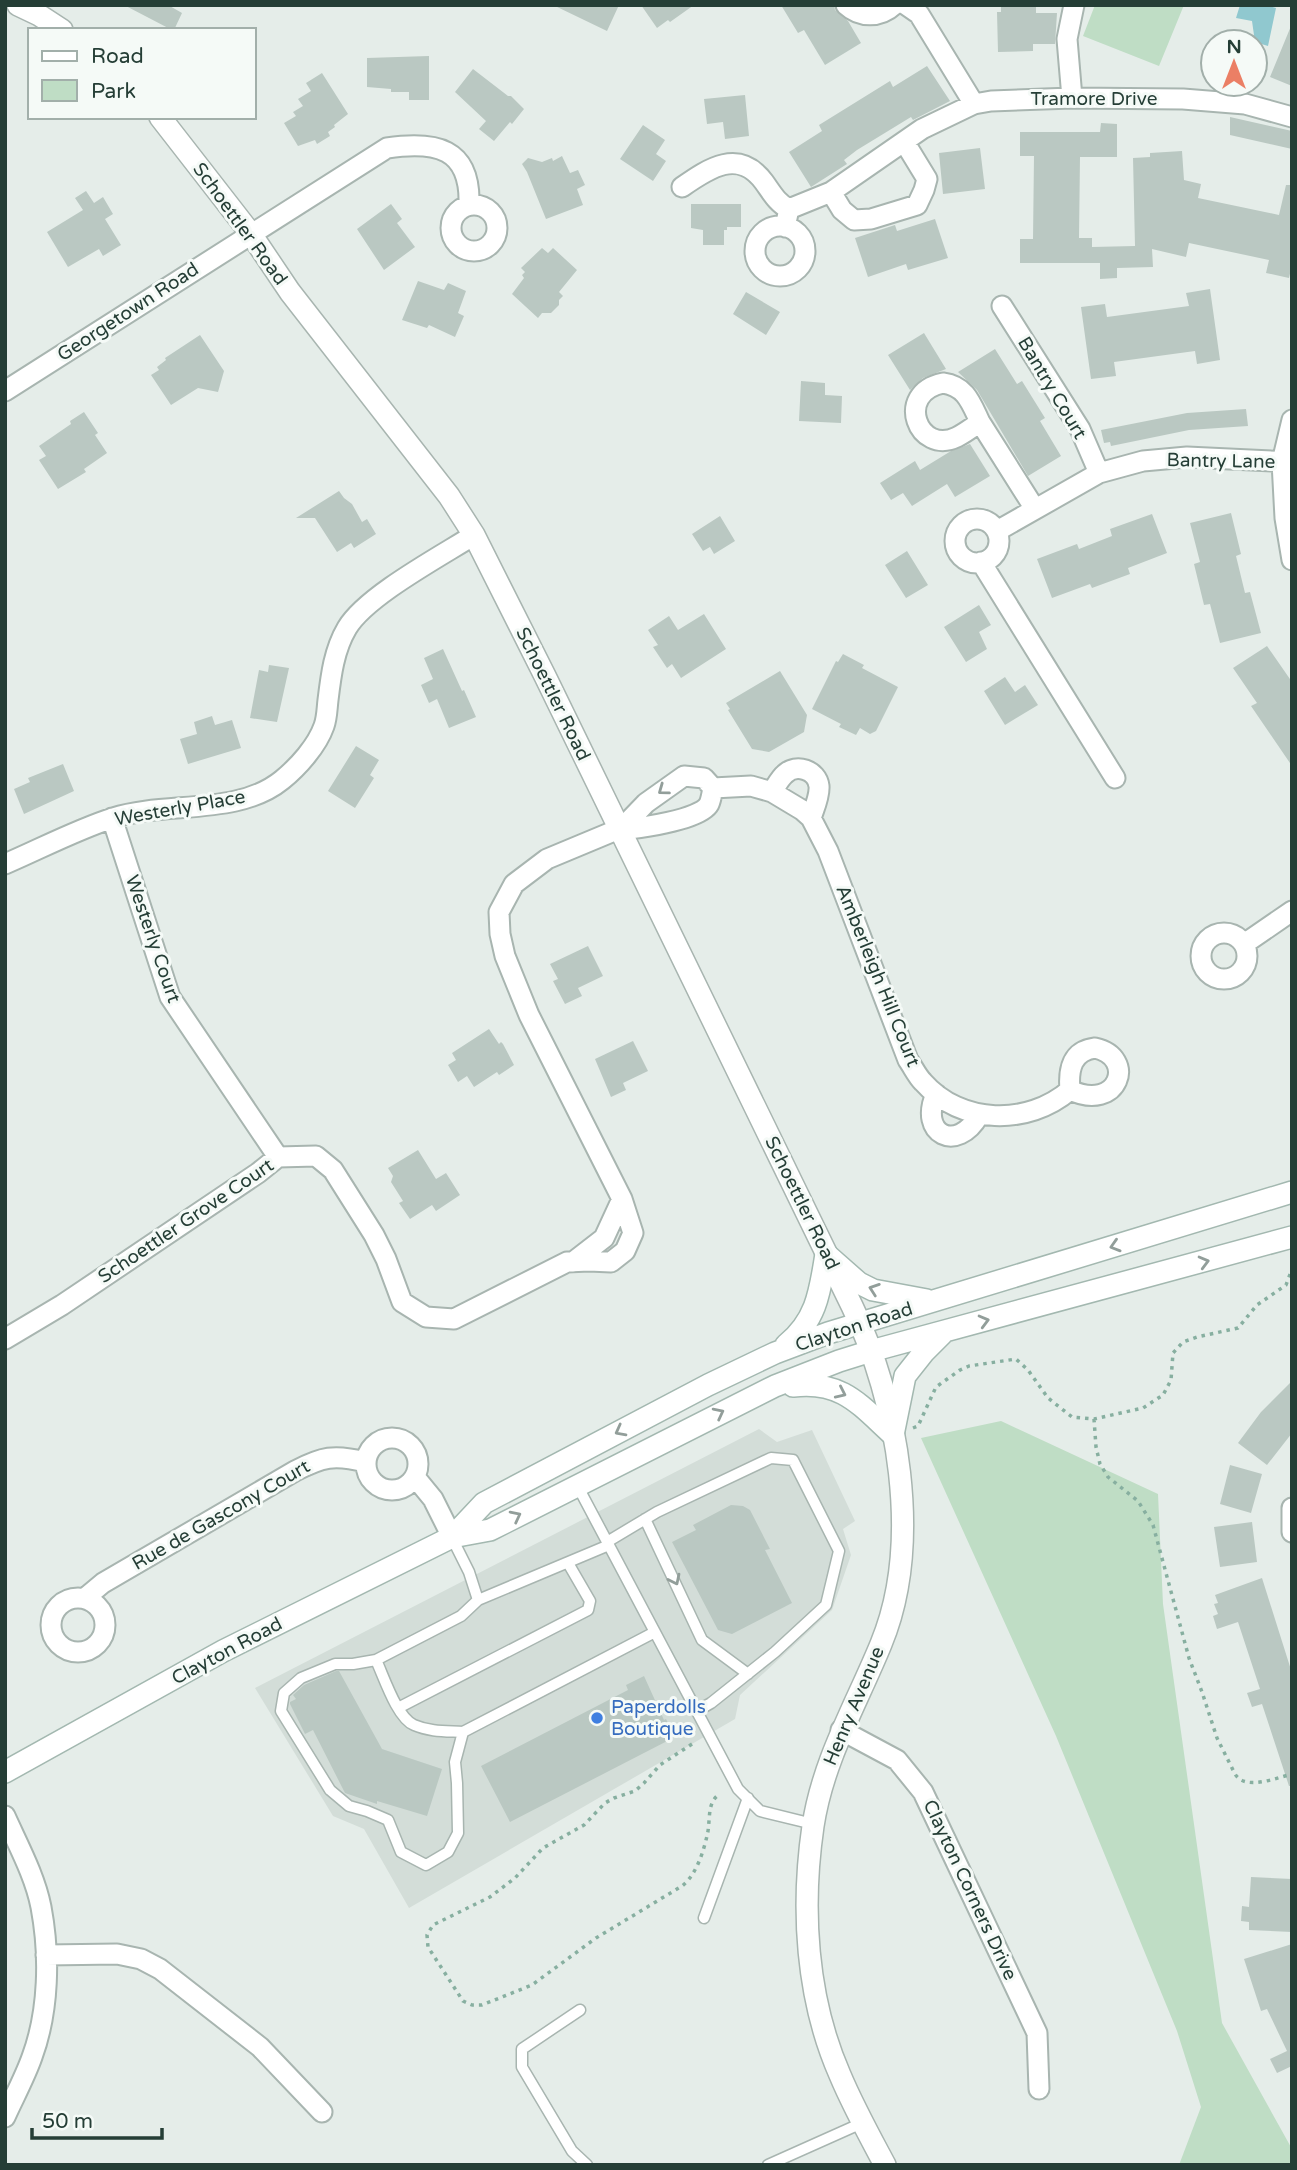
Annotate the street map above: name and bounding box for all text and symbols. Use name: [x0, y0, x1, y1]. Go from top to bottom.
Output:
legend: [28, 28, 256, 119]
north arrow: [1199, 28, 1269, 98]
text: N: [1226, 36, 1242, 58]
text: Road: [91, 44, 144, 69]
text: Park: [91, 79, 136, 104]
street label: Tramore Drive: [1031, 88, 1157, 110]
street label: Schoettler Road: [188, 159, 292, 289]
street label: Georgetown Road: [53, 258, 203, 366]
street label: Bantry Court: [1013, 333, 1091, 443]
street label: Bantry Lane: [1166, 449, 1276, 473]
street label: Schoettler Road: [511, 624, 595, 764]
one-way arrow: [658, 782, 671, 795]
street label: Westerly Place: [113, 786, 247, 830]
street label: Westerly Court: [121, 872, 185, 1006]
street label: Amberleigh Hill Court: [831, 882, 925, 1070]
street label: Schoettler Road: [760, 1133, 844, 1273]
street label: Schoettler Grove Court: [94, 1154, 278, 1288]
one-way arrow: [1109, 1237, 1121, 1252]
one-way arrow: [1197, 1255, 1209, 1270]
one-way arrow: [869, 1283, 881, 1297]
street label: Clayton Road: [793, 1298, 915, 1356]
one-way arrow: [978, 1315, 990, 1330]
one-way arrow: [834, 1385, 846, 1399]
one-way arrow: [712, 1408, 724, 1422]
one-way arrow: [614, 1423, 627, 1436]
street label: Rue de Gascony Court: [128, 1455, 314, 1575]
one-way arrow: [509, 1511, 521, 1525]
one-way arrow: [667, 1573, 681, 1585]
street label: Clayton Road: [168, 1613, 286, 1689]
street label: Henry Avenue: [819, 1643, 889, 1769]
place label: Paperdolls Boutique: [611, 1696, 706, 1740]
marker: Paperdolls Boutique: [589, 1710, 605, 1726]
street label: Clayton Corners Drive: [919, 1796, 1021, 1984]
scale bar: [32, 2096, 161, 2140]
text: 50 m: [42, 2109, 93, 2134]

